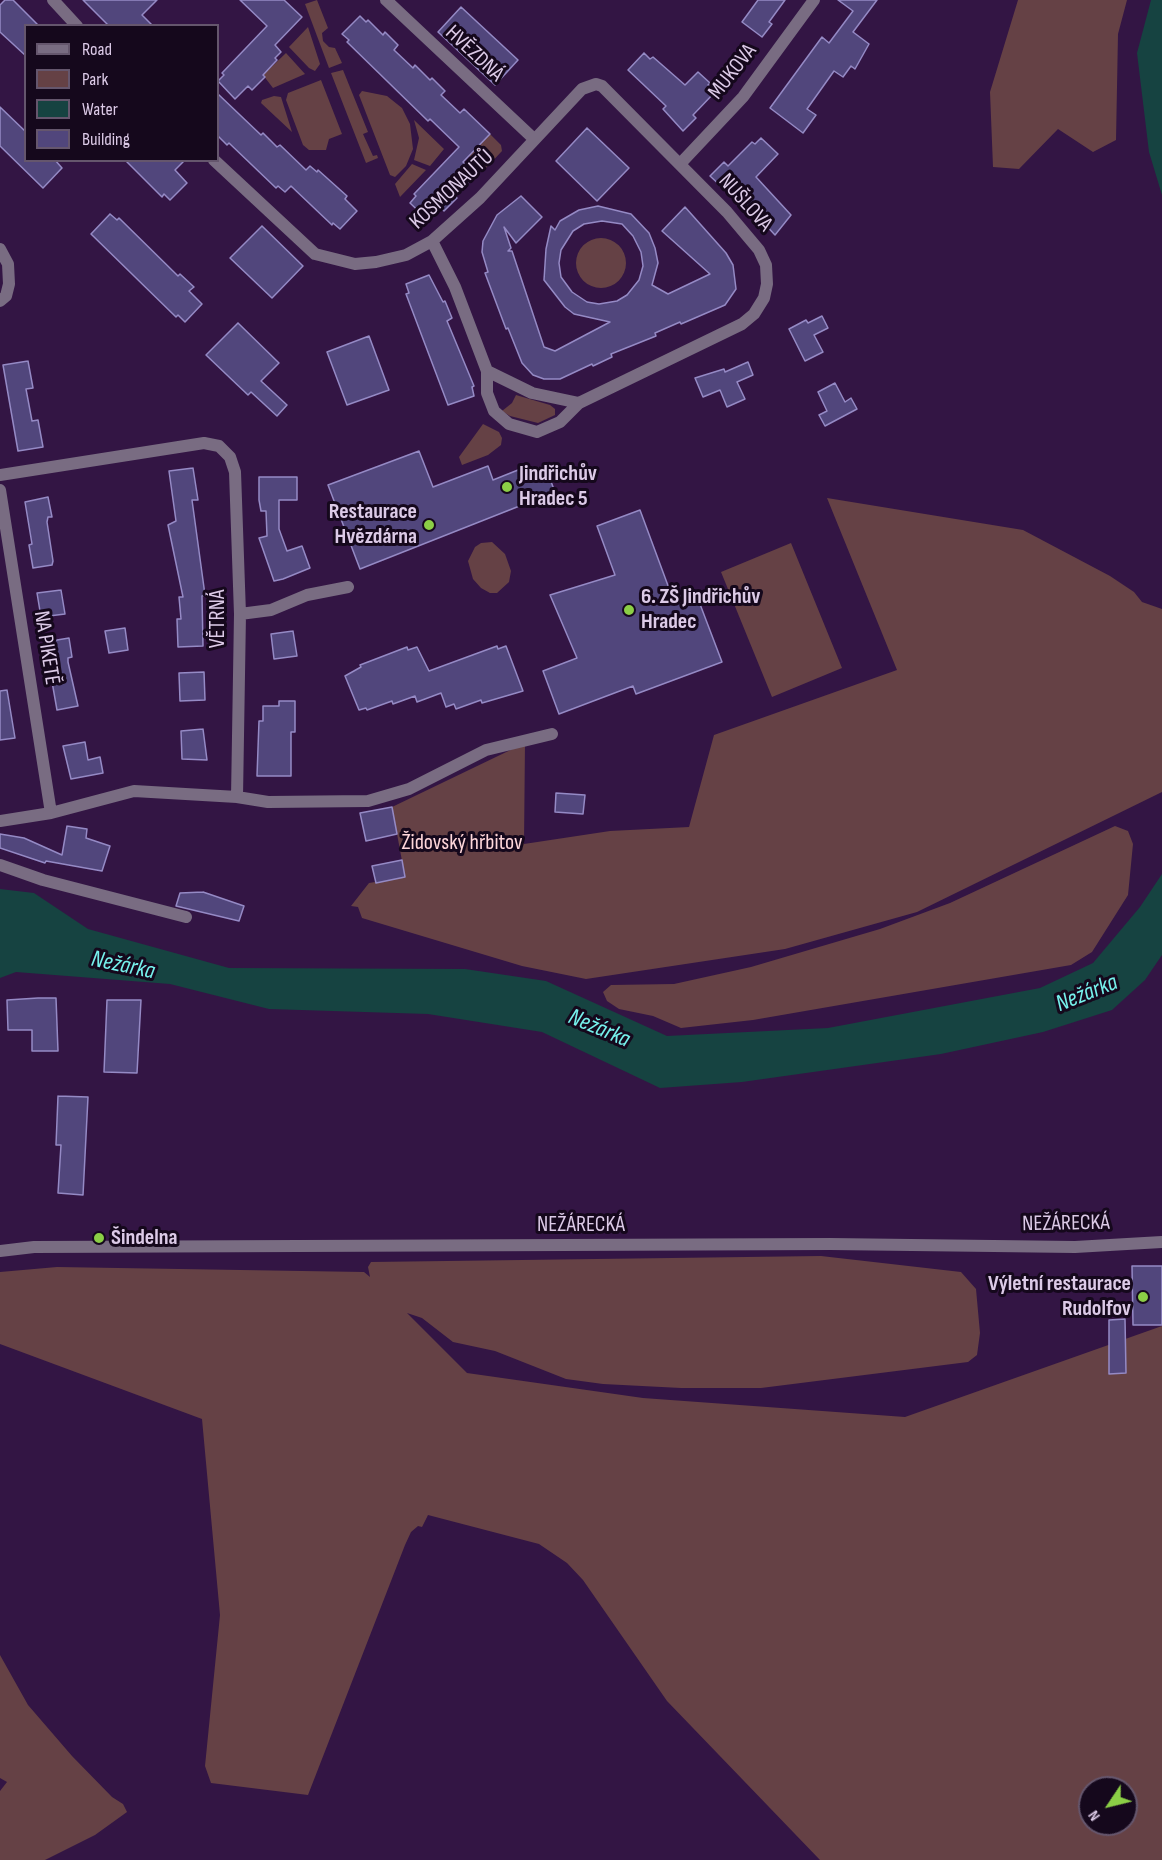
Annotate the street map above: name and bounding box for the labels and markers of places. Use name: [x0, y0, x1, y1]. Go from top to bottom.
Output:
place label: Jindřichův Hradec 5: [519, 461, 597, 512]
marker: Jindřichův Hradec 5: [500, 480, 514, 494]
place label: Restaurace Hvězdárna: [329, 499, 417, 550]
marker: Restaurace Hvězdárna: [422, 518, 436, 532]
place label: 6. ZŠ Jindřichův Hradec: [641, 584, 760, 636]
marker: 6. ZŠ Jindřichův Hradec: [622, 603, 636, 617]
place label: Šindelna: [111, 1225, 177, 1251]
marker: Šindelna: [92, 1231, 106, 1245]
place label: Výletní restaurace Rudolfov: [988, 1271, 1131, 1322]
marker: Výletní restaurace Rudolfov: [1136, 1290, 1150, 1304]

